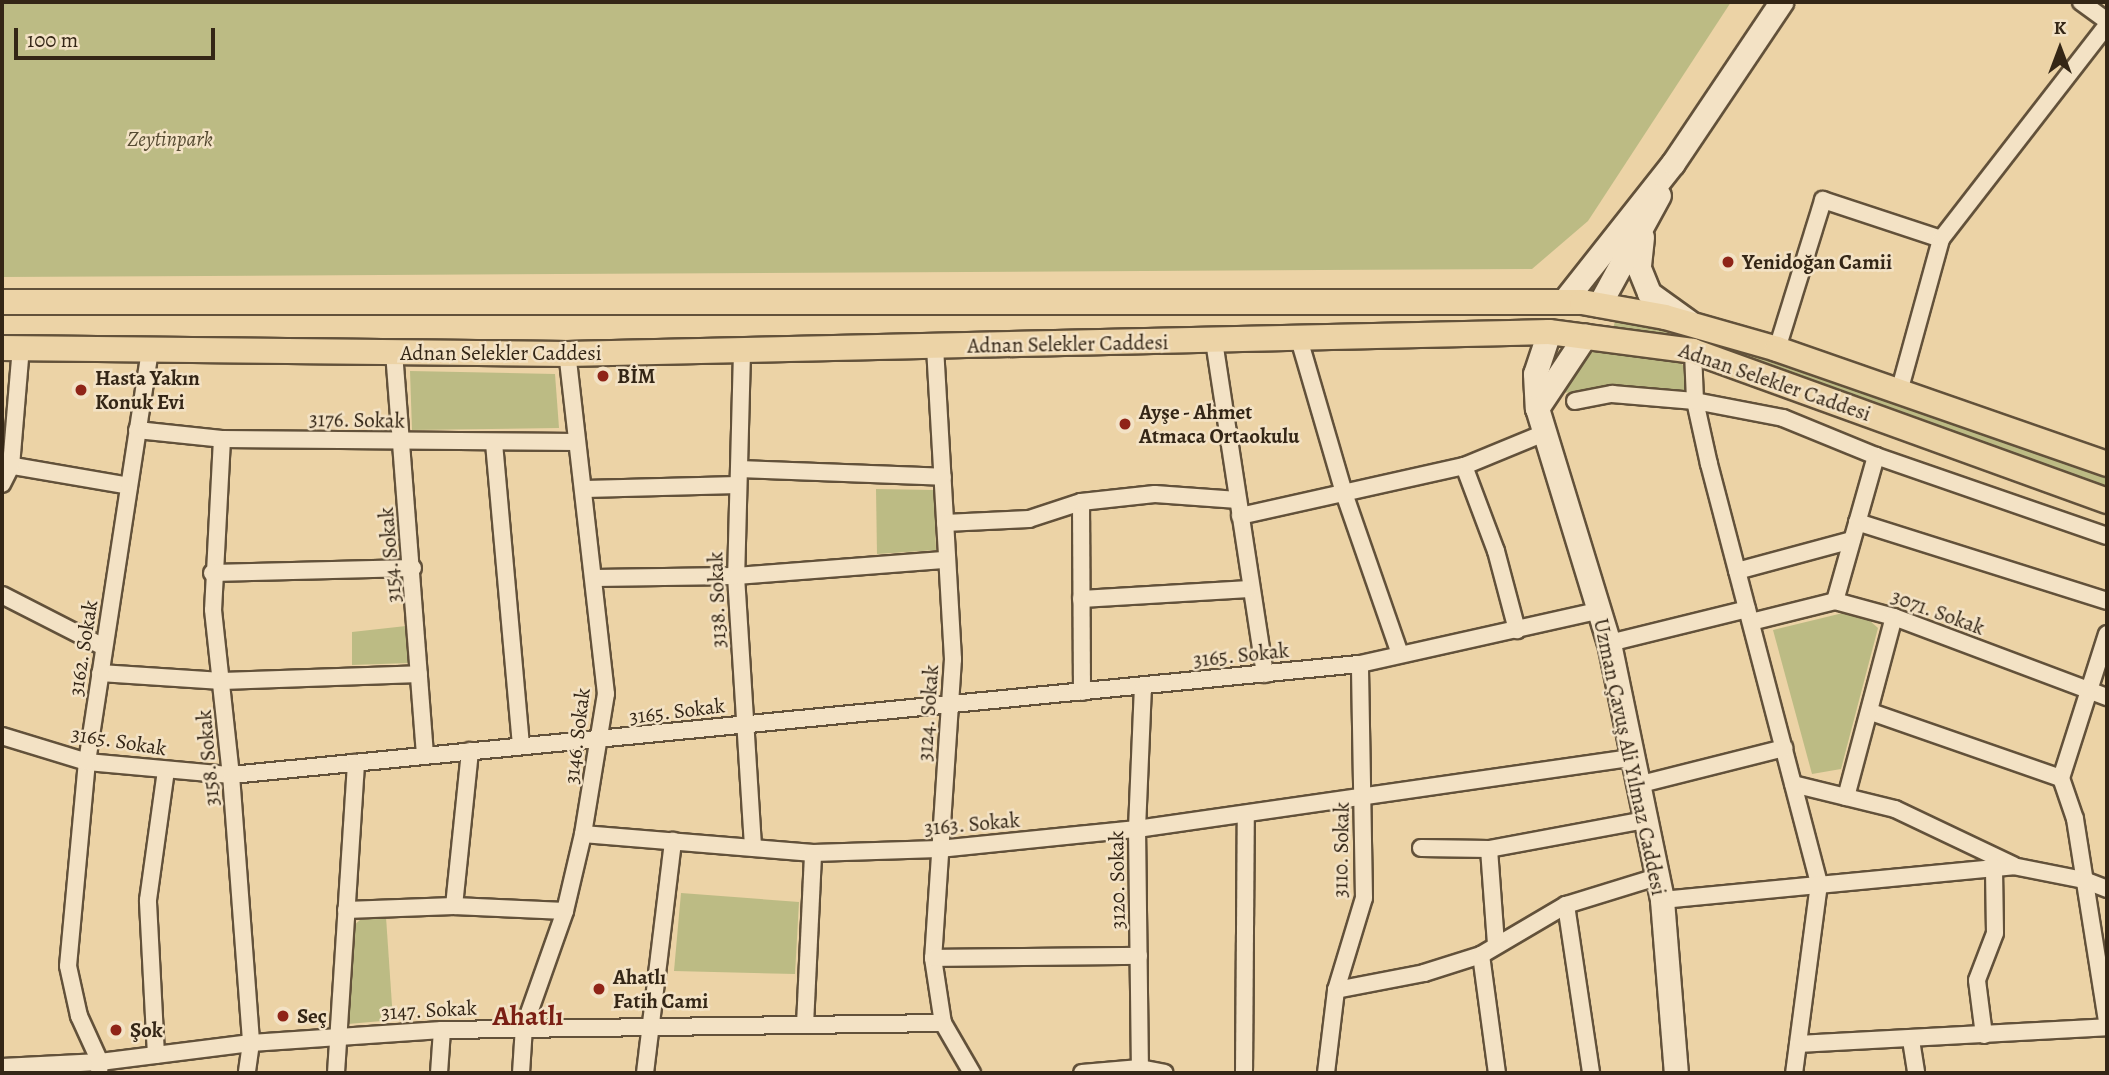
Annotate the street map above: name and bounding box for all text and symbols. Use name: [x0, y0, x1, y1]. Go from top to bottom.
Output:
scale bar: [18, 14, 219, 58]
north arrow: [2025, 14, 2095, 84]
text: K: [2054, 15, 2066, 41]
text: 100 m: [27, 26, 78, 54]
park label: Zeytinpark: [127, 126, 213, 152]
place label: Yenidoğan Camii: [1742, 249, 1892, 275]
marker: Yenidoğan Camii: [1720, 254, 1736, 270]
street label: Adnan Selekler Caddesi: [967, 330, 1169, 358]
street label: Adnan Selekler Caddesi: [1676, 337, 1874, 427]
street label: Adnan Selekler Caddesi: [400, 340, 602, 366]
place label: BİM: [617, 363, 655, 389]
place label: Hasta Yakın Konuk Evi: [95, 365, 200, 415]
marker: BİM: [595, 368, 611, 384]
marker: Hasta Yakın Konuk Evi: [73, 382, 89, 398]
place label: Ayşe - Ahmet Atmaca Ortaokulu: [1139, 399, 1299, 449]
street label: 3176. Sokak: [309, 407, 405, 433]
marker: Ayşe - Ahmet Atmaca Ortaokulu: [1117, 416, 1133, 432]
street label: 3154. Sokak: [373, 506, 407, 604]
street label: 3138. Sokak: [703, 551, 731, 649]
street label: 3071. Sokak: [1888, 583, 1988, 641]
street label: 3162. Sokak: [63, 598, 103, 698]
street label: Uzman Çavuş Ali Yılmaz Caddesi: [1588, 616, 1672, 898]
street label: 3165. Sokak: [1192, 637, 1290, 673]
street label: 3124. Sokak: [912, 664, 944, 762]
street label: 3146. Sokak: [559, 686, 595, 786]
street label: 3165. Sokak: [628, 693, 726, 729]
street label: 3158. Sokak: [191, 709, 225, 807]
street label: 3165. Sokak: [69, 721, 169, 761]
street label: 3110. Sokak: [1328, 802, 1354, 898]
street label: 3163. Sokak: [923, 807, 1021, 841]
street label: 3120. Sokak: [1104, 830, 1130, 930]
place label: Ahatlı Fatih Cami: [613, 964, 708, 1014]
marker: Ahatlı Fatih Cami: [591, 981, 607, 997]
street label: 3147. Sokak: [380, 995, 478, 1025]
district label: Ahatlı: [493, 999, 563, 1033]
place label: Seç: [297, 1003, 327, 1029]
marker: Seç: [275, 1008, 291, 1024]
place label: Şok: [130, 1017, 163, 1043]
marker: Şok: [108, 1022, 124, 1038]

